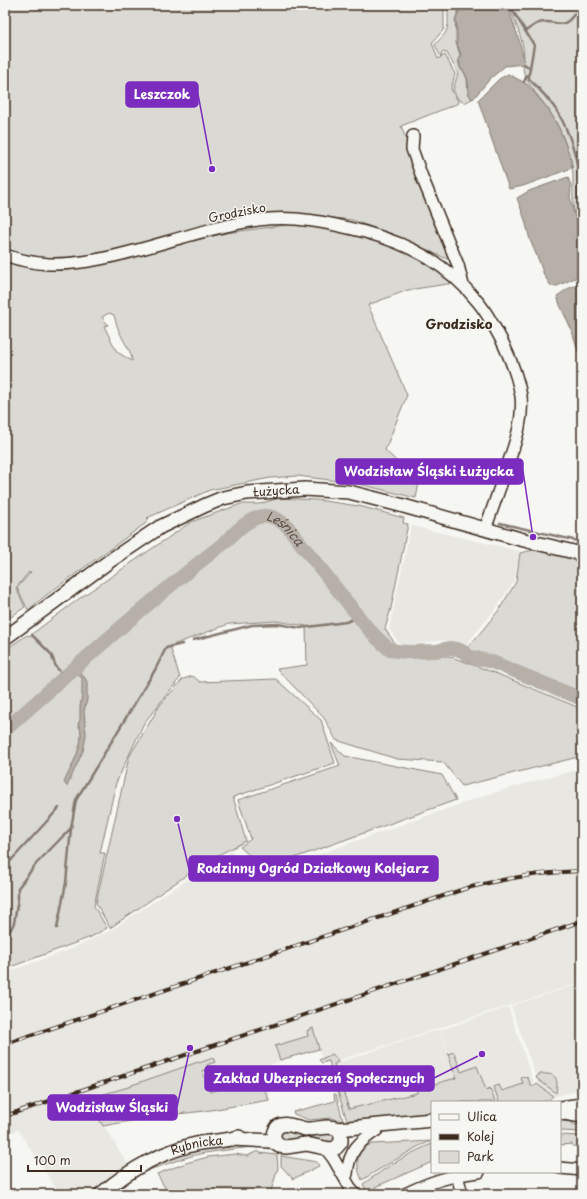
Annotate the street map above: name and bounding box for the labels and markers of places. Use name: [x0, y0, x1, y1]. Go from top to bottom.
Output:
callout: Leszczok: [126, 82, 198, 107]
callout: Wodzisław Śląski Łużycka: [336, 459, 523, 484]
callout: Rodzinny Ogród Działkowy Kolejarz: [189, 856, 438, 881]
callout: Zakład Ubezpieczeń Społecznych: [205, 1066, 434, 1091]
callout: Wodzisław Śląski: [48, 1095, 177, 1120]

